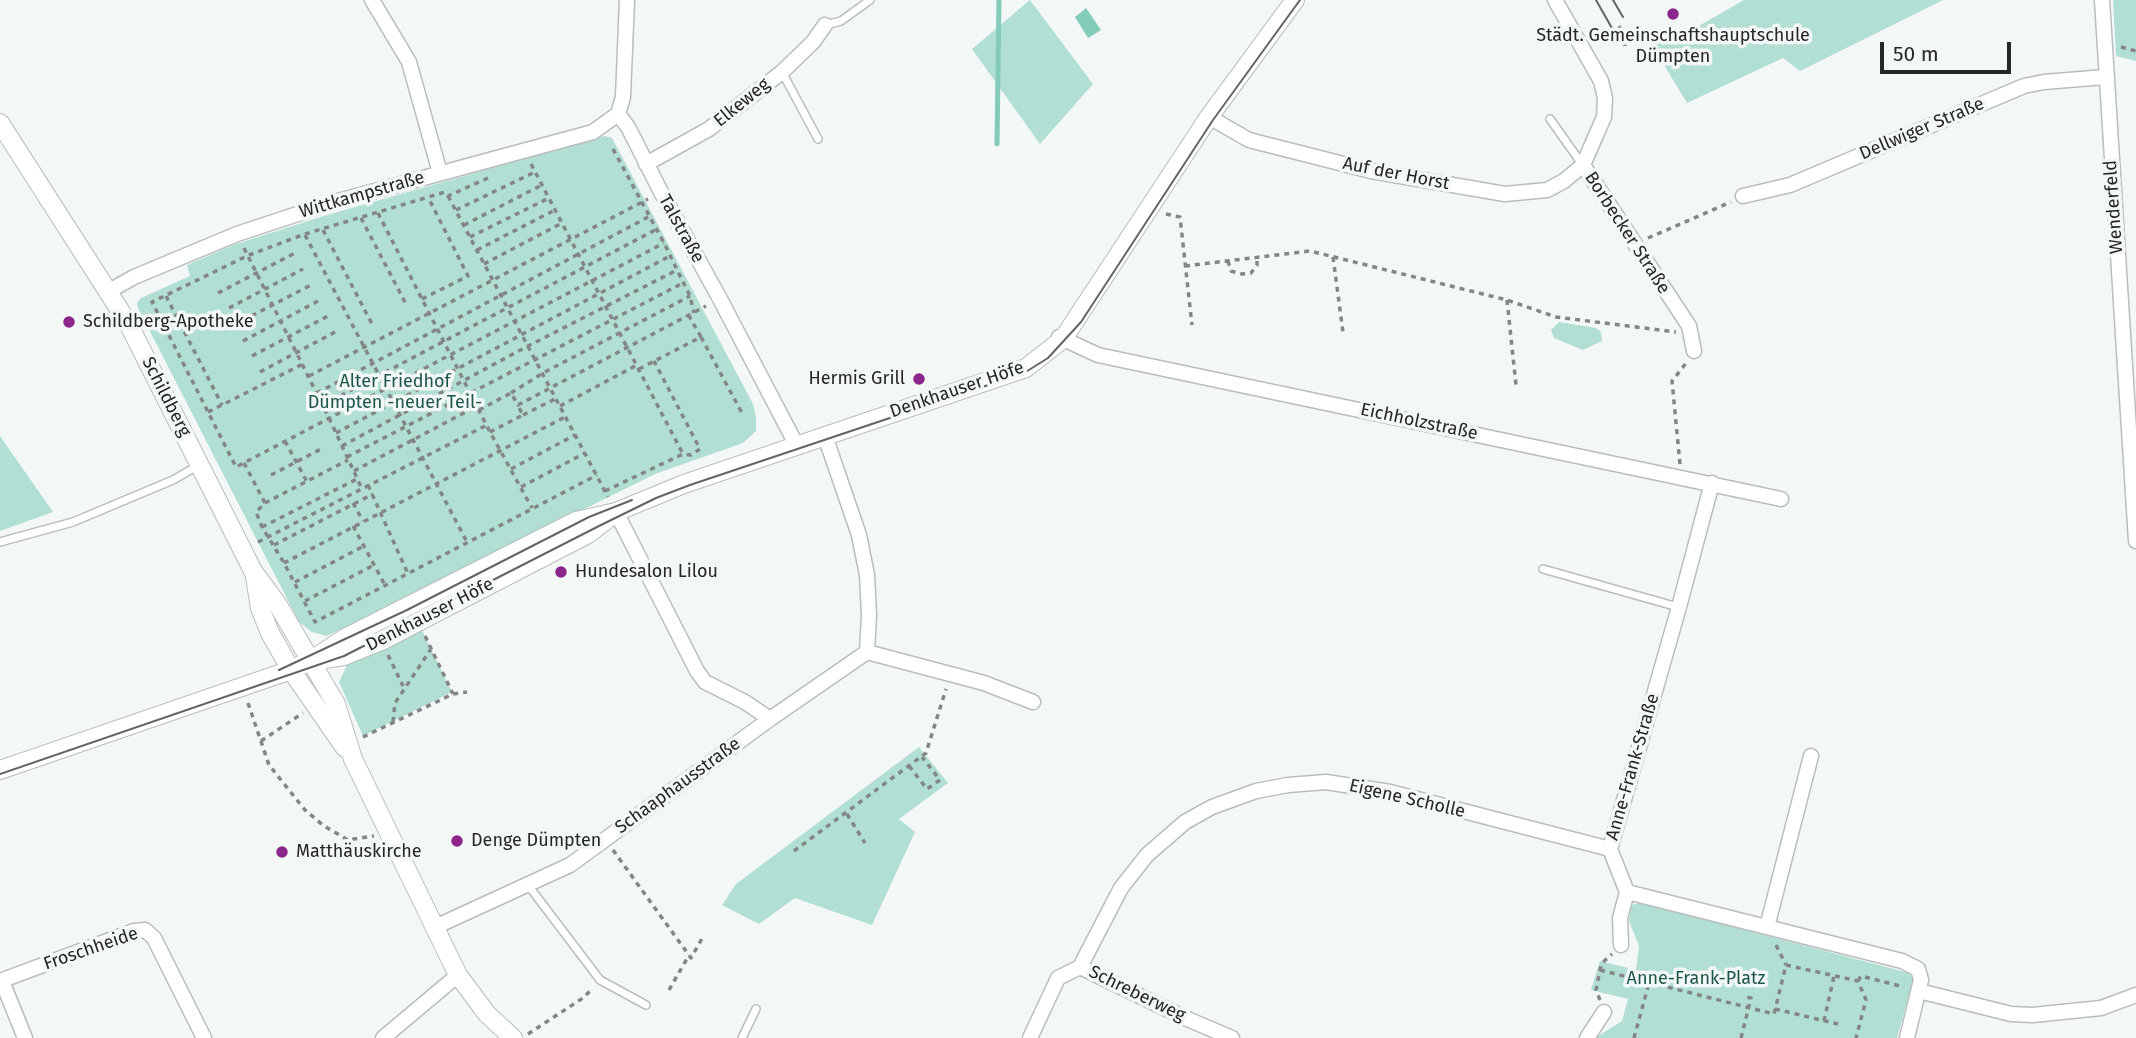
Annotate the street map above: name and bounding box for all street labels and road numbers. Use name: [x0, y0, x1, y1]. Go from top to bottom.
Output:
street label: Elkeweg: [710, 74, 774, 132]
street label: Dellwiger Straße: [1856, 93, 1988, 165]
street label: Auf der Horst: [1341, 153, 1451, 195]
street label: Wenderfeld: [2100, 159, 2128, 255]
street label: Wittkampstraße: [297, 167, 427, 223]
street label: Borbecker Straße: [1580, 168, 1674, 298]
street label: Talstraße: [653, 191, 709, 267]
street label: Schildberg: [137, 354, 195, 440]
street label: Denkhauser Höfe: [887, 357, 1027, 423]
street label: Eichholzstraße: [1358, 399, 1480, 445]
street label: Denkhauser Höfe: [363, 574, 497, 656]
street label: Anne-Frank-Straße: [1602, 691, 1664, 843]
street label: Schaaphausstraße: [611, 733, 745, 839]
street label: Eigene Scholle: [1347, 775, 1467, 823]
street label: Froschheide: [41, 923, 141, 975]
street label: Schreberweg: [1085, 961, 1189, 1027]

